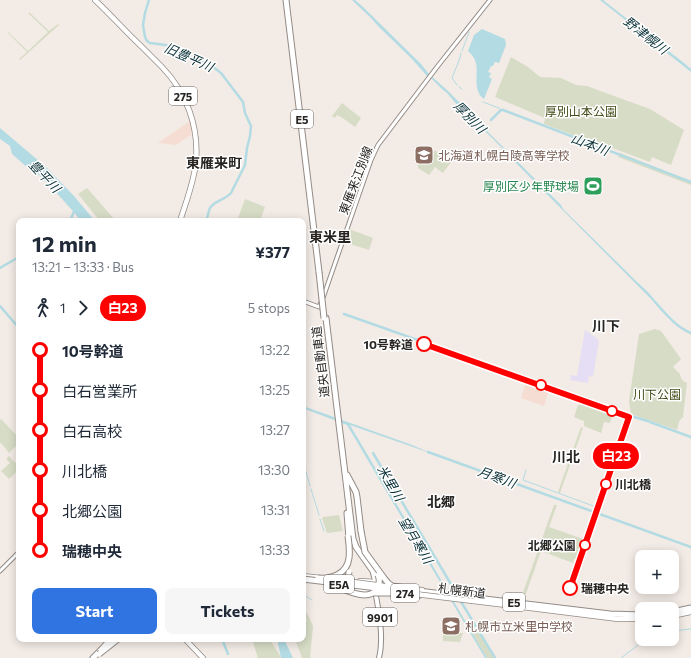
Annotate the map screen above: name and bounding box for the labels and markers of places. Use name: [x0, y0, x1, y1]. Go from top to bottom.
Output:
school or university icon: 北海道札幌白陵高等学校: [413, 144, 435, 166]
place label: 北海道札幌白陵高等学校: [438, 148, 570, 162]
sports icon: 厚別区少年野球場: [582, 175, 604, 197]
place label: 厚別区少年野球場: [483, 179, 579, 193]
marker: 10号幹道: [416, 336, 432, 352]
place label: 10号幹道: [364, 337, 413, 351]
unlabelled marker: [535, 379, 547, 391]
unlabelled marker: [606, 405, 618, 417]
place label: 川北橋: [615, 477, 652, 491]
marker: 川北橋: [600, 478, 612, 490]
place label: 北郷公園: [528, 538, 576, 552]
marker: 北郷公園: [579, 539, 591, 551]
marker: 瑞穂中央: [562, 580, 578, 596]
place label: 瑞穂中央: [581, 581, 629, 595]
school or university icon: 札幌市立米里中学校: [440, 615, 462, 637]
place label: 札幌市立米里中学校: [465, 619, 573, 633]

